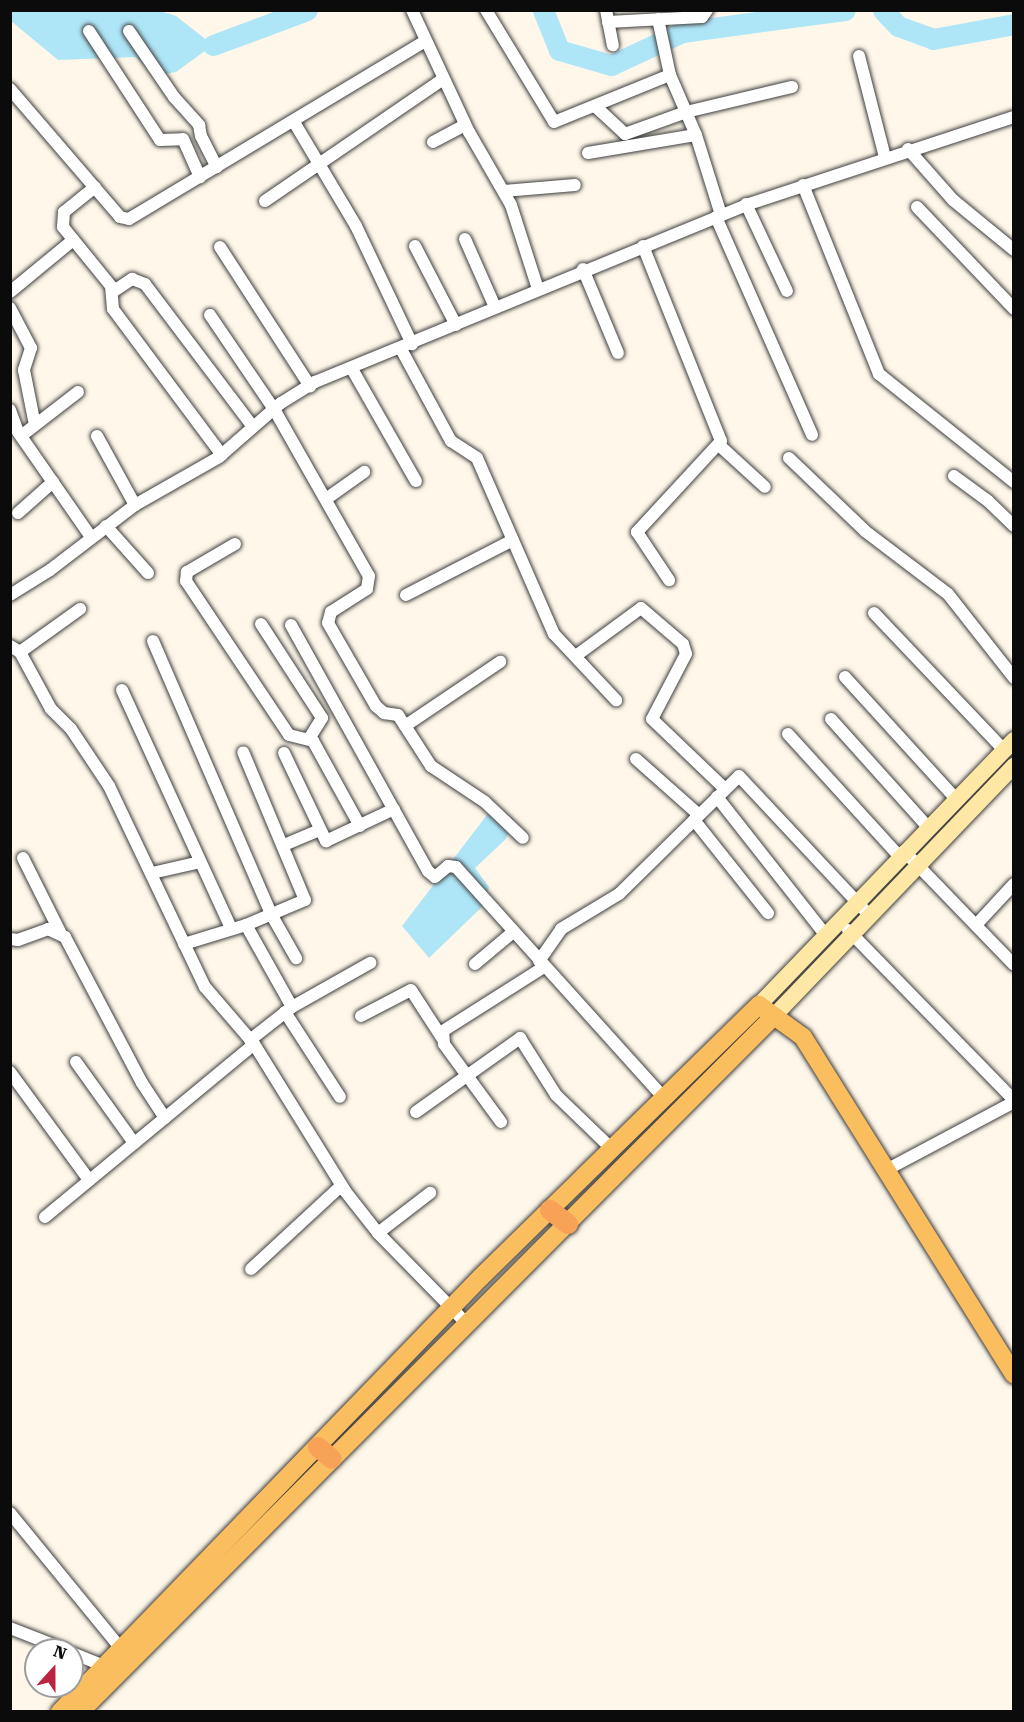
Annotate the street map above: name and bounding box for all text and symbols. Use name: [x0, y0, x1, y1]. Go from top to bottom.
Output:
north arrow: [24, 1638, 84, 1698]
text: N: [51, 1642, 69, 1664]

